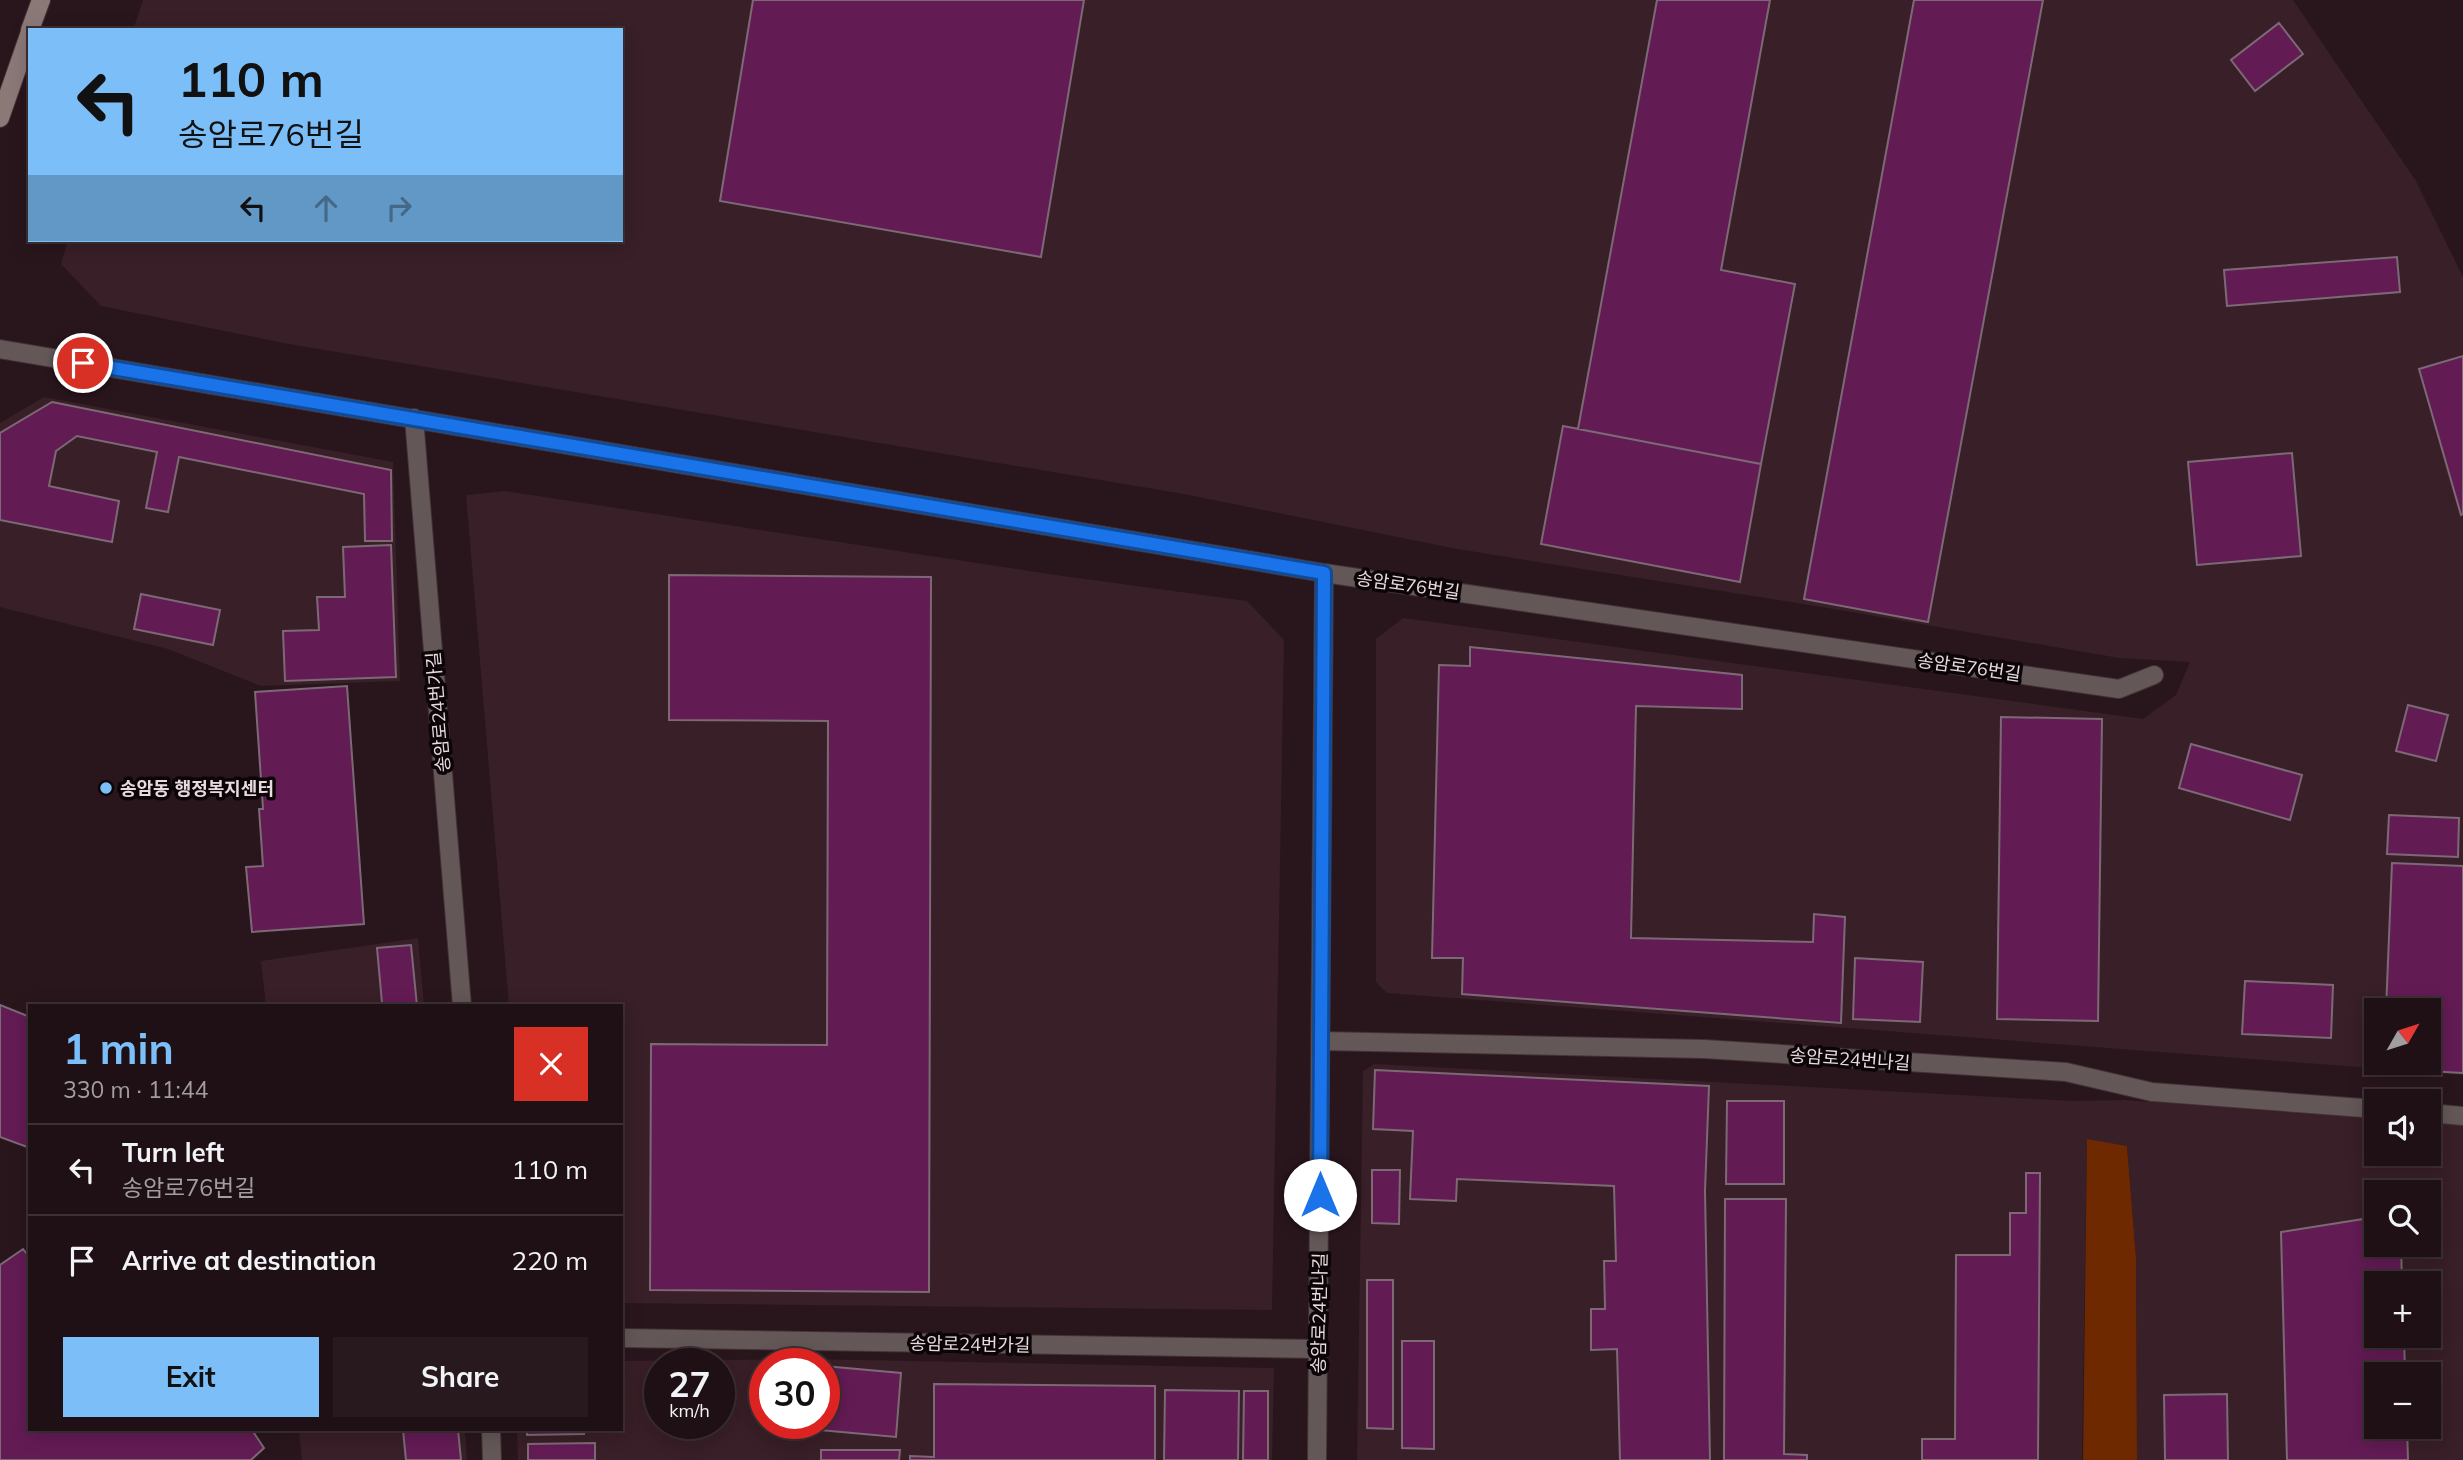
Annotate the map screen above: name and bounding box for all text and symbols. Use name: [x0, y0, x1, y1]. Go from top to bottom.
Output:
text: 110 m: [178, 48, 324, 109]
icon: left: [63, 56, 154, 147]
text: 송암로76번길: [178, 114, 364, 154]
icon: left: [234, 189, 272, 227]
icon: ahead: [307, 189, 345, 227]
icon: right: [380, 189, 418, 227]
pin: [53, 333, 113, 393]
icon: arrive: [64, 344, 102, 382]
street label: 송암로76번길: [1355, 566, 1461, 604]
street label: 송암로76번길: [1916, 648, 2022, 686]
street label: 송암로24번가길: [421, 651, 455, 773]
place label: 송암동 행정복지센터: [120, 777, 274, 800]
marker: 송암동 행정복지센터: [98, 780, 114, 796]
north arrow: [2364, 998, 2441, 1074]
map controls: [2364, 998, 2441, 1439]
text: 1 min: [63, 1022, 174, 1075]
button: close: [514, 1027, 588, 1101]
street label: 송암로24번나길: [1789, 1043, 1911, 1075]
text: 330 m · 11:44: [63, 1075, 208, 1104]
button: sound: [2364, 1089, 2441, 1166]
text: Turn left: [122, 1136, 224, 1169]
icon: left: [63, 1151, 101, 1189]
text: 110 m: [512, 1153, 588, 1186]
position arrow: [1283, 1158, 1357, 1232]
text: 송암로76번길: [122, 1173, 255, 1202]
button: search: [2364, 1180, 2441, 1257]
icon: arrive: [63, 1242, 101, 1280]
text: Arrive at destination: [122, 1244, 377, 1277]
text: 220 m: [512, 1244, 588, 1277]
street label: 송암로24번나길: [1306, 1252, 1332, 1374]
button: +: [2364, 1271, 2441, 1348]
street label: 송암로24번가길: [909, 1331, 1031, 1357]
button: Exit: [63, 1337, 319, 1417]
button: Share: [333, 1337, 588, 1417]
speed limit sign: 30: [749, 1348, 840, 1439]
text: 27: [668, 1362, 711, 1406]
button: −: [2364, 1362, 2441, 1439]
text: km/h: [669, 1399, 710, 1422]

